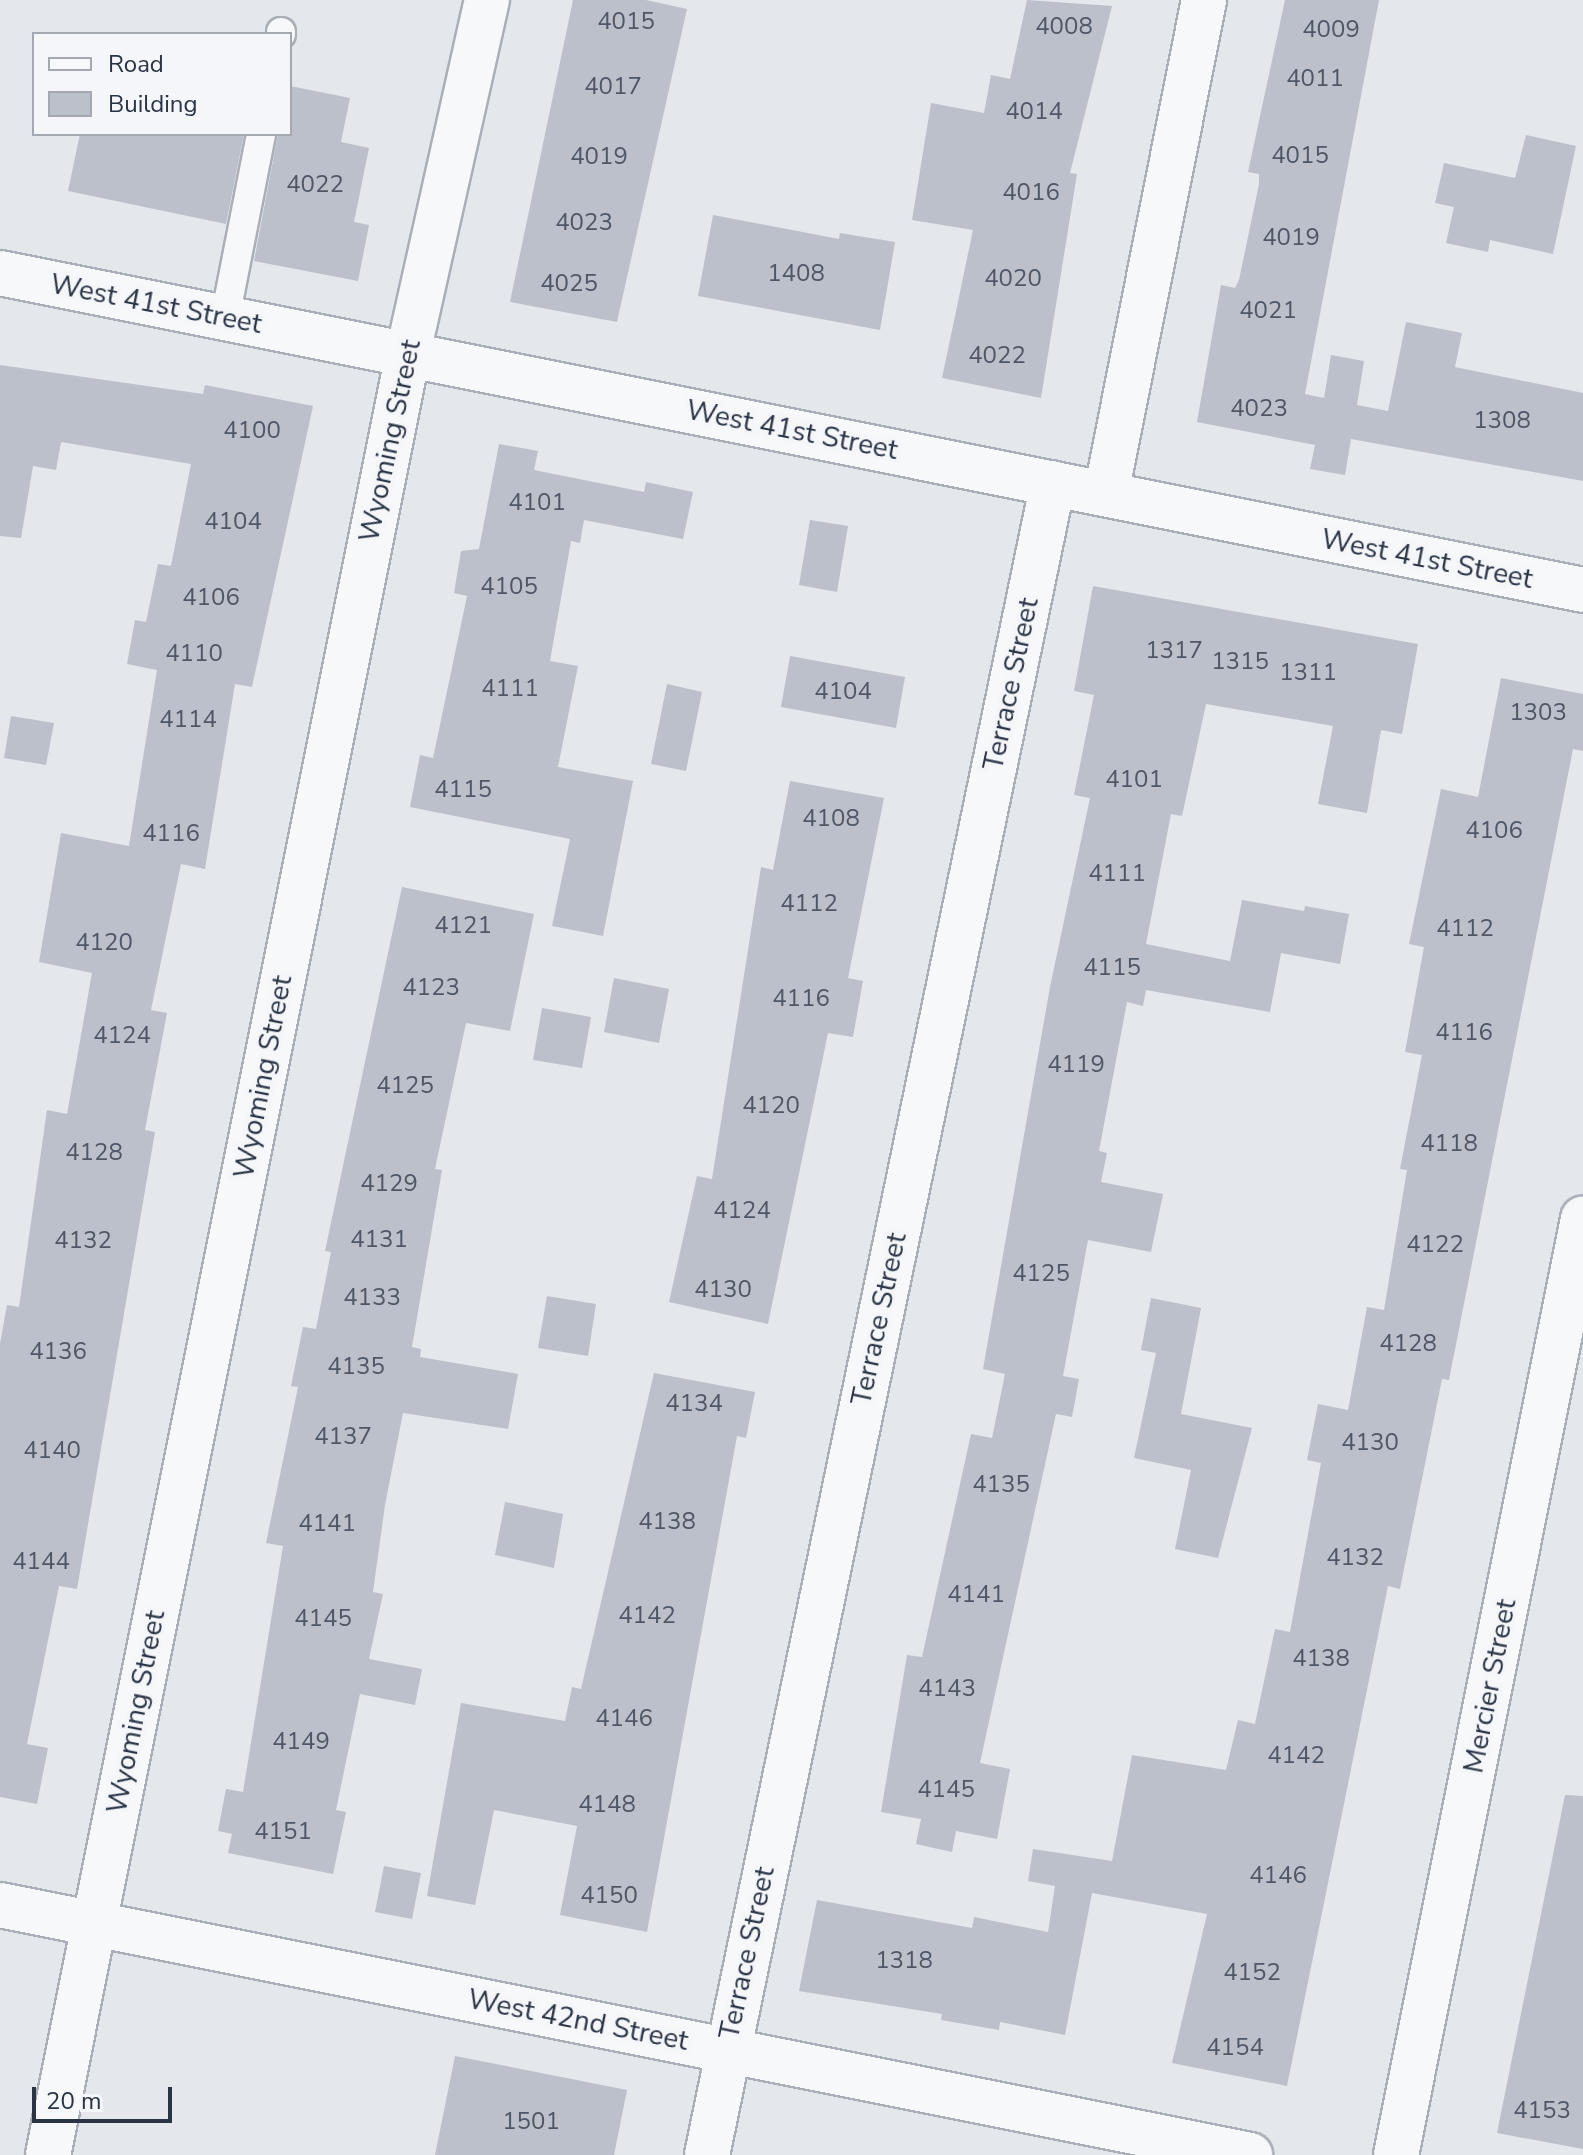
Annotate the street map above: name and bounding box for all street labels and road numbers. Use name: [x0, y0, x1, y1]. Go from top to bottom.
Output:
street label: West 41st Street: [47, 267, 265, 341]
street label: Wyoming Street: [352, 337, 428, 545]
street label: West 41st Street: [683, 393, 901, 467]
street label: West 41st Street: [1318, 522, 1536, 596]
street label: Terrace Street: [976, 595, 1046, 773]
street label: Wyoming Street: [227, 973, 299, 1181]
street label: Terrace Street: [844, 1230, 914, 1408]
street label: Mercier Street: [1457, 1596, 1523, 1776]
street label: Wyoming Street: [100, 1608, 172, 1816]
street label: Terrace Street: [712, 1864, 782, 2042]
street label: West 42nd Street: [465, 1982, 691, 2058]

